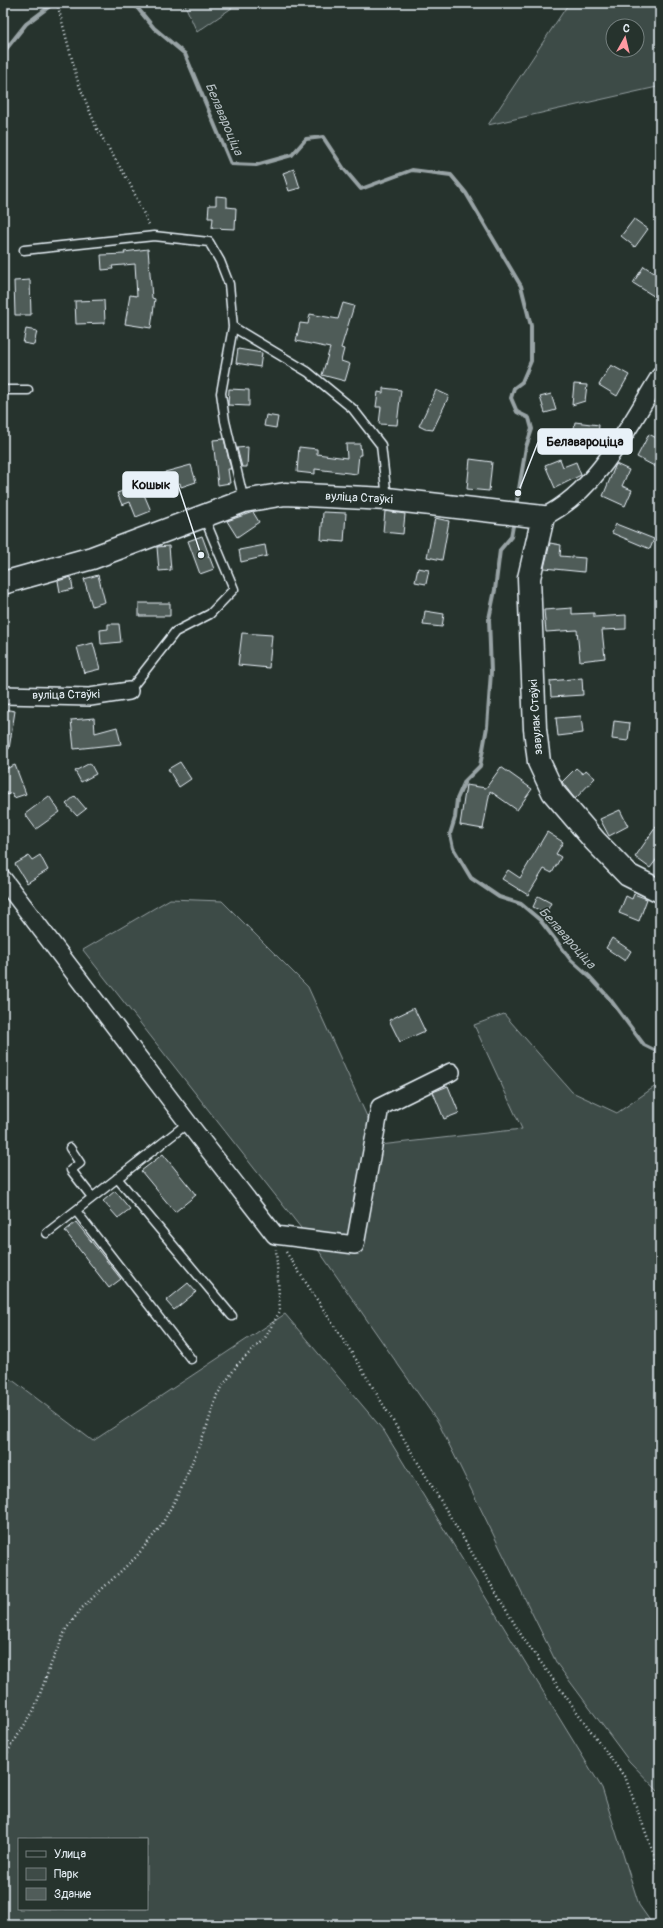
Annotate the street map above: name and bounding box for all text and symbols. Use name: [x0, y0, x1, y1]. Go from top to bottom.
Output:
north arrow: [605, 18, 645, 58]
text: С: [622, 22, 631, 36]
water label: Белавароціца: [202, 80, 247, 159]
callout: Белавароціца: [538, 429, 632, 454]
text: Белавароціца: [546, 434, 624, 450]
callout: Кошык: [123, 472, 178, 497]
text: Кошык: [132, 477, 171, 493]
street label: вуліца Стаўкі: [325, 489, 393, 507]
street label: завулак Стаўкі: [526, 679, 546, 755]
street label: вуліца Стаўкі: [32, 687, 100, 703]
water label: Белавароціца: [535, 904, 599, 973]
legend: [18, 1838, 148, 1910]
text: Улица: [54, 1847, 86, 1862]
text: Парк: [54, 1867, 79, 1882]
text: Здание: [54, 1887, 91, 1902]

